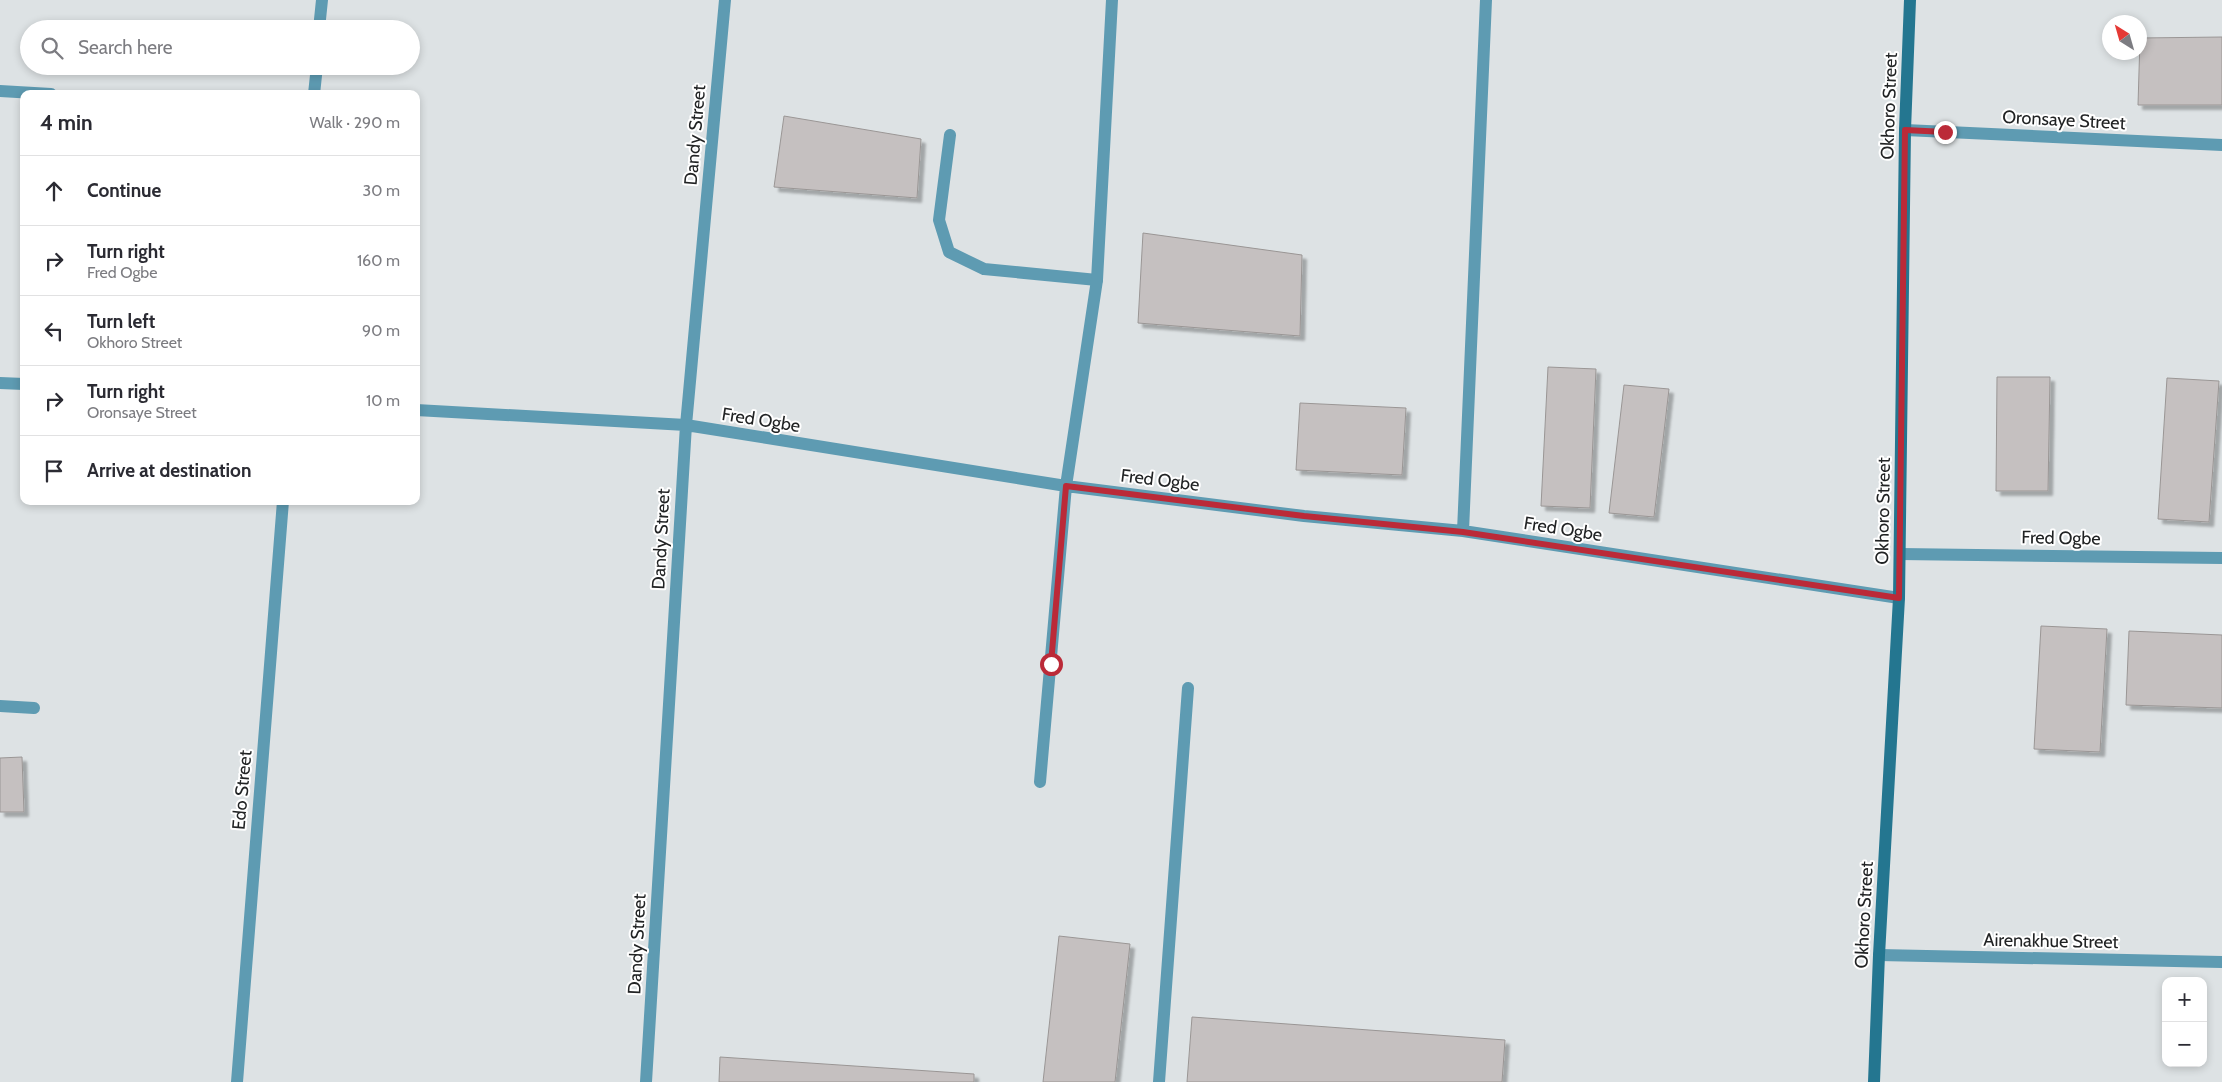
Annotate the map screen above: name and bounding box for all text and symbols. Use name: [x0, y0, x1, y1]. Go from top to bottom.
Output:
north arrow: [2102, 15, 2147, 60]
search box: [20, 20, 420, 75]
icon: search: [38, 34, 66, 62]
text: Search here: [78, 36, 172, 59]
street label: Okhoro Street: [1876, 52, 1902, 160]
street label: Dandy Street: [680, 84, 710, 186]
street label: Oronsaye Street: [2002, 106, 2126, 134]
text: 4 min: [40, 110, 93, 135]
text: Walk · 290 m: [310, 113, 400, 132]
route end: [1934, 121, 1957, 144]
icon: ahead: [40, 177, 68, 205]
text: Continue: [87, 179, 161, 202]
text: 30 m: [363, 181, 400, 200]
text: Turn right: [87, 240, 165, 263]
icon: right: [40, 247, 68, 275]
text: 160 m: [357, 251, 400, 270]
text: Fred Ogbe: [87, 263, 157, 282]
text: Turn left: [87, 310, 155, 333]
icon: left: [40, 317, 68, 345]
text: 90 m: [362, 321, 400, 340]
text: Okhoro Street: [87, 333, 182, 352]
text: Turn right: [87, 380, 165, 403]
icon: right: [40, 387, 68, 415]
text: 10 m: [366, 391, 400, 410]
text: Oronsaye Street: [87, 403, 197, 422]
street label: Fred Ogbe: [720, 403, 802, 437]
icon: arrive: [40, 457, 68, 485]
street label: Okhoro Street: [1871, 457, 1895, 565]
text: Arrive at destination: [87, 459, 251, 482]
street label: Fred Ogbe: [1119, 464, 1201, 496]
street label: Dandy Street: [647, 488, 675, 590]
street label: Fred Ogbe: [1522, 512, 1604, 546]
street label: Fred Ogbe: [2021, 526, 2101, 550]
route start: [1040, 653, 1063, 676]
street label: Edo Street: [228, 749, 256, 831]
street label: Okhoro Street: [1850, 861, 1878, 969]
street label: Dandy Street: [623, 893, 651, 995]
street label: Airenakhue Street: [1983, 929, 2119, 953]
map controls: [2162, 977, 2207, 1067]
button: +: [2162, 977, 2207, 1022]
button: −: [2162, 1022, 2207, 1067]

